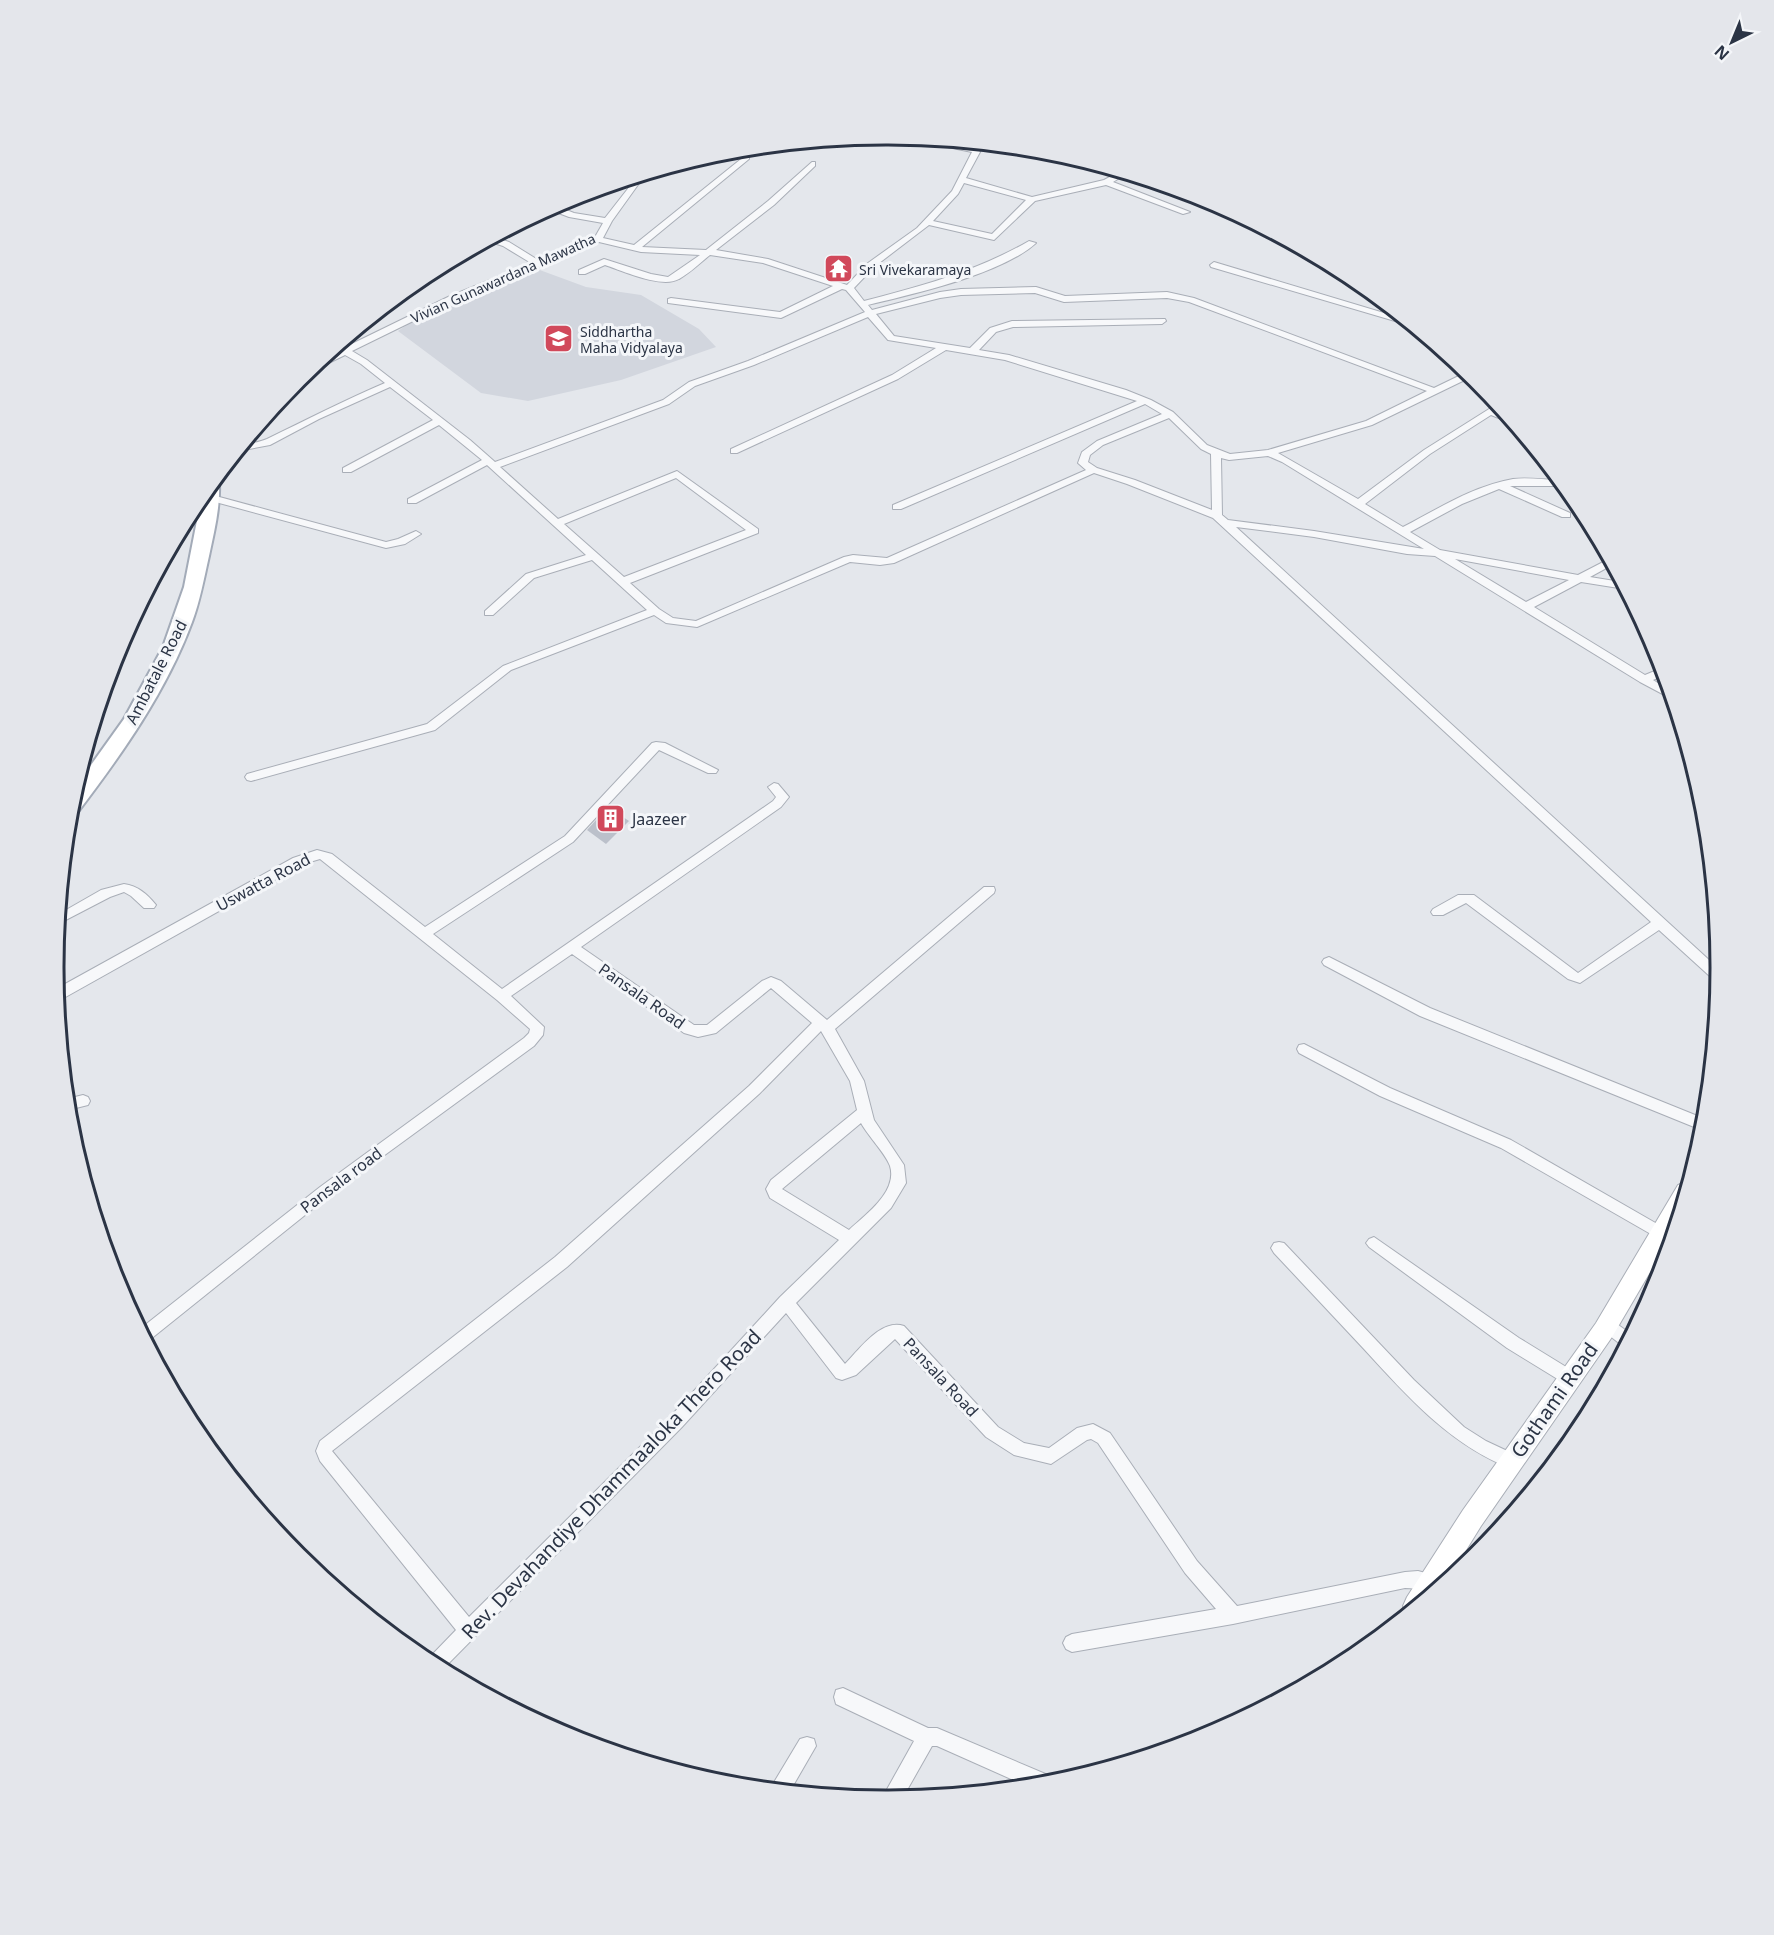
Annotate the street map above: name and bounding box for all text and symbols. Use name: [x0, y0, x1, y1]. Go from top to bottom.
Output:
north arrow: [1702, 12, 1762, 72]
text: N: [1710, 40, 1734, 65]
street label: Vivian Gunawardana Mawatha: [408, 229, 598, 327]
temple icon: Sri Vivekaramaya: [822, 253, 854, 285]
place label: Sri Vivekaramaya: [859, 260, 971, 279]
place label: Siddhartha Maha Vidyalaya: [580, 322, 683, 357]
school or university icon: Siddhartha Maha Vidyalaya: [543, 323, 575, 355]
street label: Ambatale Road: [120, 616, 192, 728]
building icon: Jaazeer: [595, 803, 627, 835]
place label: Jaazeer: [630, 808, 687, 830]
street label: Uswatta Road: [212, 848, 314, 916]
street label: Pansala Road: [594, 958, 690, 1034]
street label: Pansala road: [296, 1142, 386, 1218]
street label: Rev. Devahandiye Dhammaaloka Thero Road: [455, 1323, 767, 1645]
street label: Pansala Road: [899, 1333, 983, 1421]
street label: Gothami Road: [1504, 1337, 1604, 1463]

